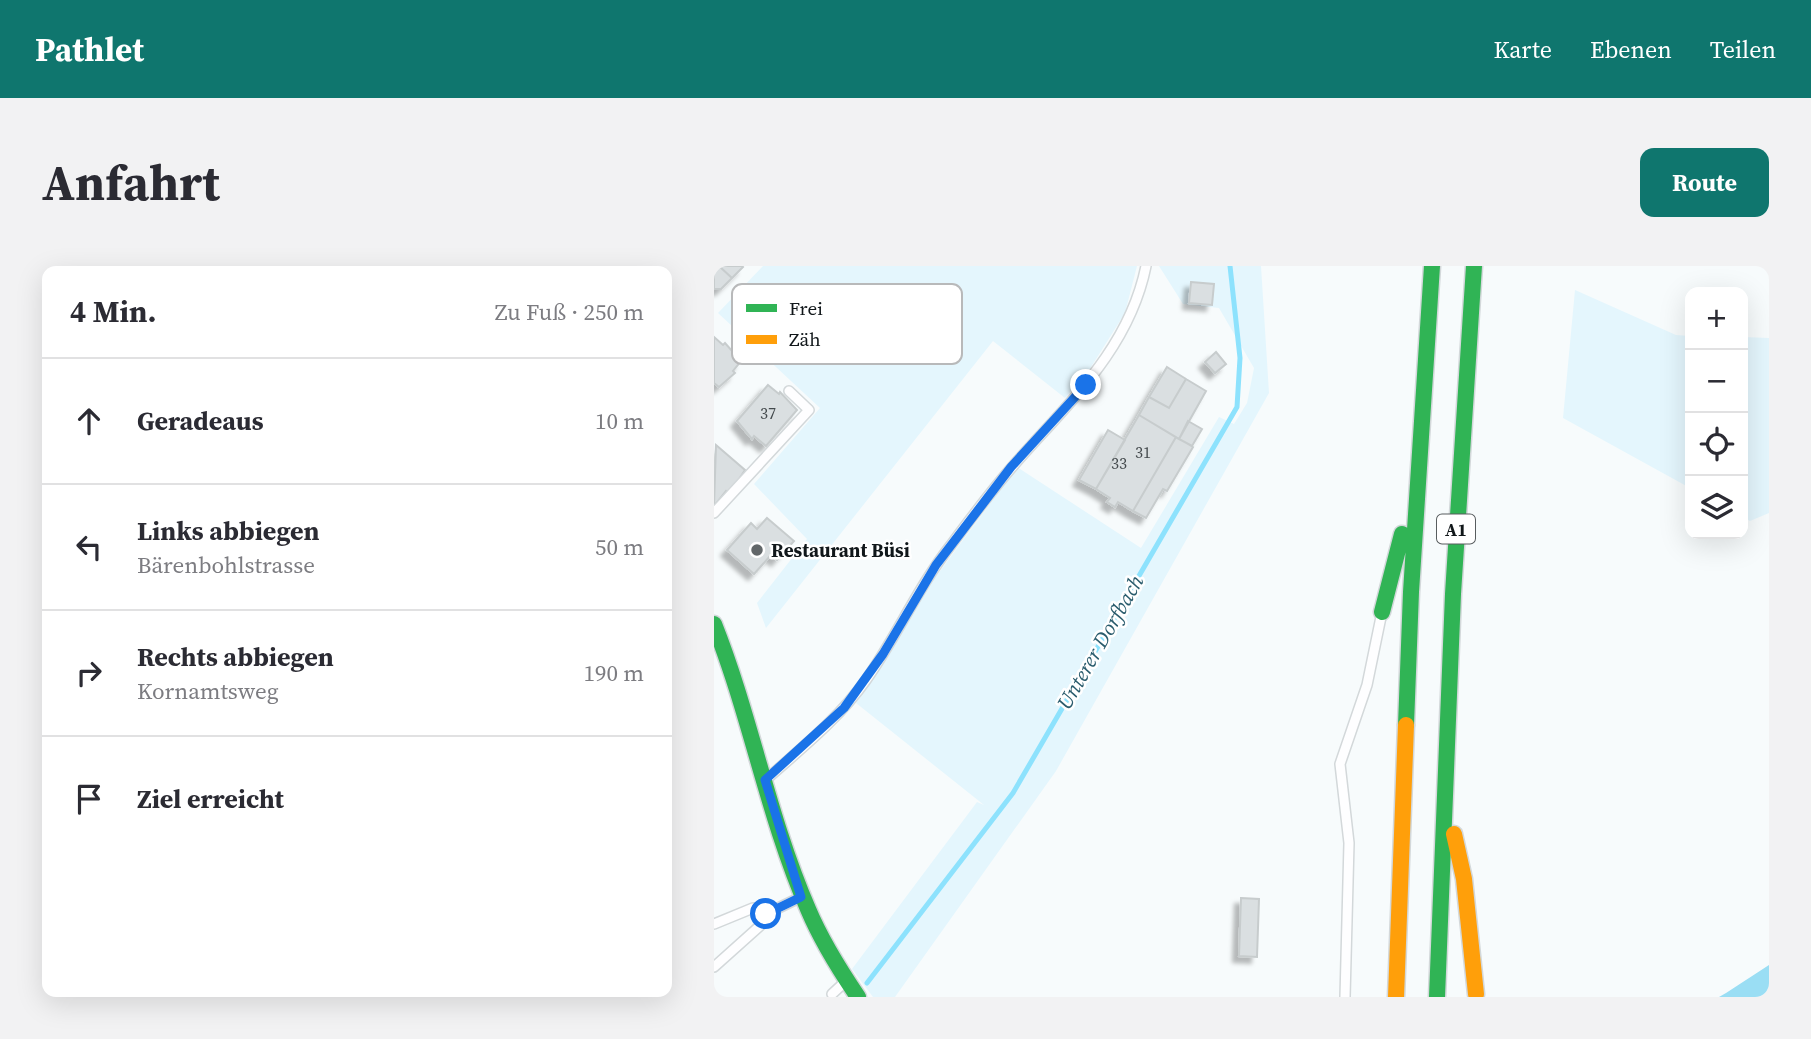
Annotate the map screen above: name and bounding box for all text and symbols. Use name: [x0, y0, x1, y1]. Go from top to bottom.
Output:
text: Pathlet: [35, 27, 144, 72]
text: Karte: [1493, 33, 1552, 66]
text: Ebenen: [1590, 33, 1672, 66]
text: Teilen: [1710, 33, 1776, 66]
button: Route: [1640, 148, 1769, 217]
text: Anfahrt: [42, 149, 220, 216]
legend: [732, 284, 962, 364]
map controls: [1685, 287, 1748, 539]
button: +: [1685, 287, 1748, 350]
text: 4 Min.: [70, 291, 157, 332]
text: Frei: [789, 295, 823, 321]
text: Zu Fuß · 250 m: [495, 296, 644, 328]
text: Zäh: [789, 326, 821, 352]
button: −: [1685, 350, 1748, 413]
route end: [1070, 369, 1101, 400]
icon: ahead: [70, 402, 108, 440]
house number: 37: [760, 402, 776, 424]
text: Geradeaus: [137, 403, 264, 439]
text: 10 m: [595, 405, 644, 437]
button: locate: [1685, 413, 1748, 476]
house number: 31: [1135, 441, 1151, 463]
house number: 33: [1111, 452, 1127, 474]
button: layers: [1685, 476, 1748, 539]
text: Links abbiegen: [137, 513, 320, 549]
road number: A1: [1437, 514, 1475, 544]
icon: left: [70, 528, 108, 566]
text: 50 m: [595, 531, 644, 563]
place label: Restaurant Büsi: [771, 537, 910, 563]
marker: Restaurant Büsi: [749, 542, 765, 558]
text: Bärenbohlstrasse: [137, 549, 315, 581]
water label: Unterer Dorfbach: [1050, 569, 1151, 715]
text: Rechts abbiegen: [137, 639, 334, 675]
icon: right: [70, 654, 108, 692]
text: 190 m: [583, 657, 644, 689]
text: Kornamtsweg: [137, 675, 279, 707]
icon: arrive: [70, 780, 108, 818]
text: Ziel erreicht: [137, 781, 284, 817]
route start: [750, 898, 781, 929]

